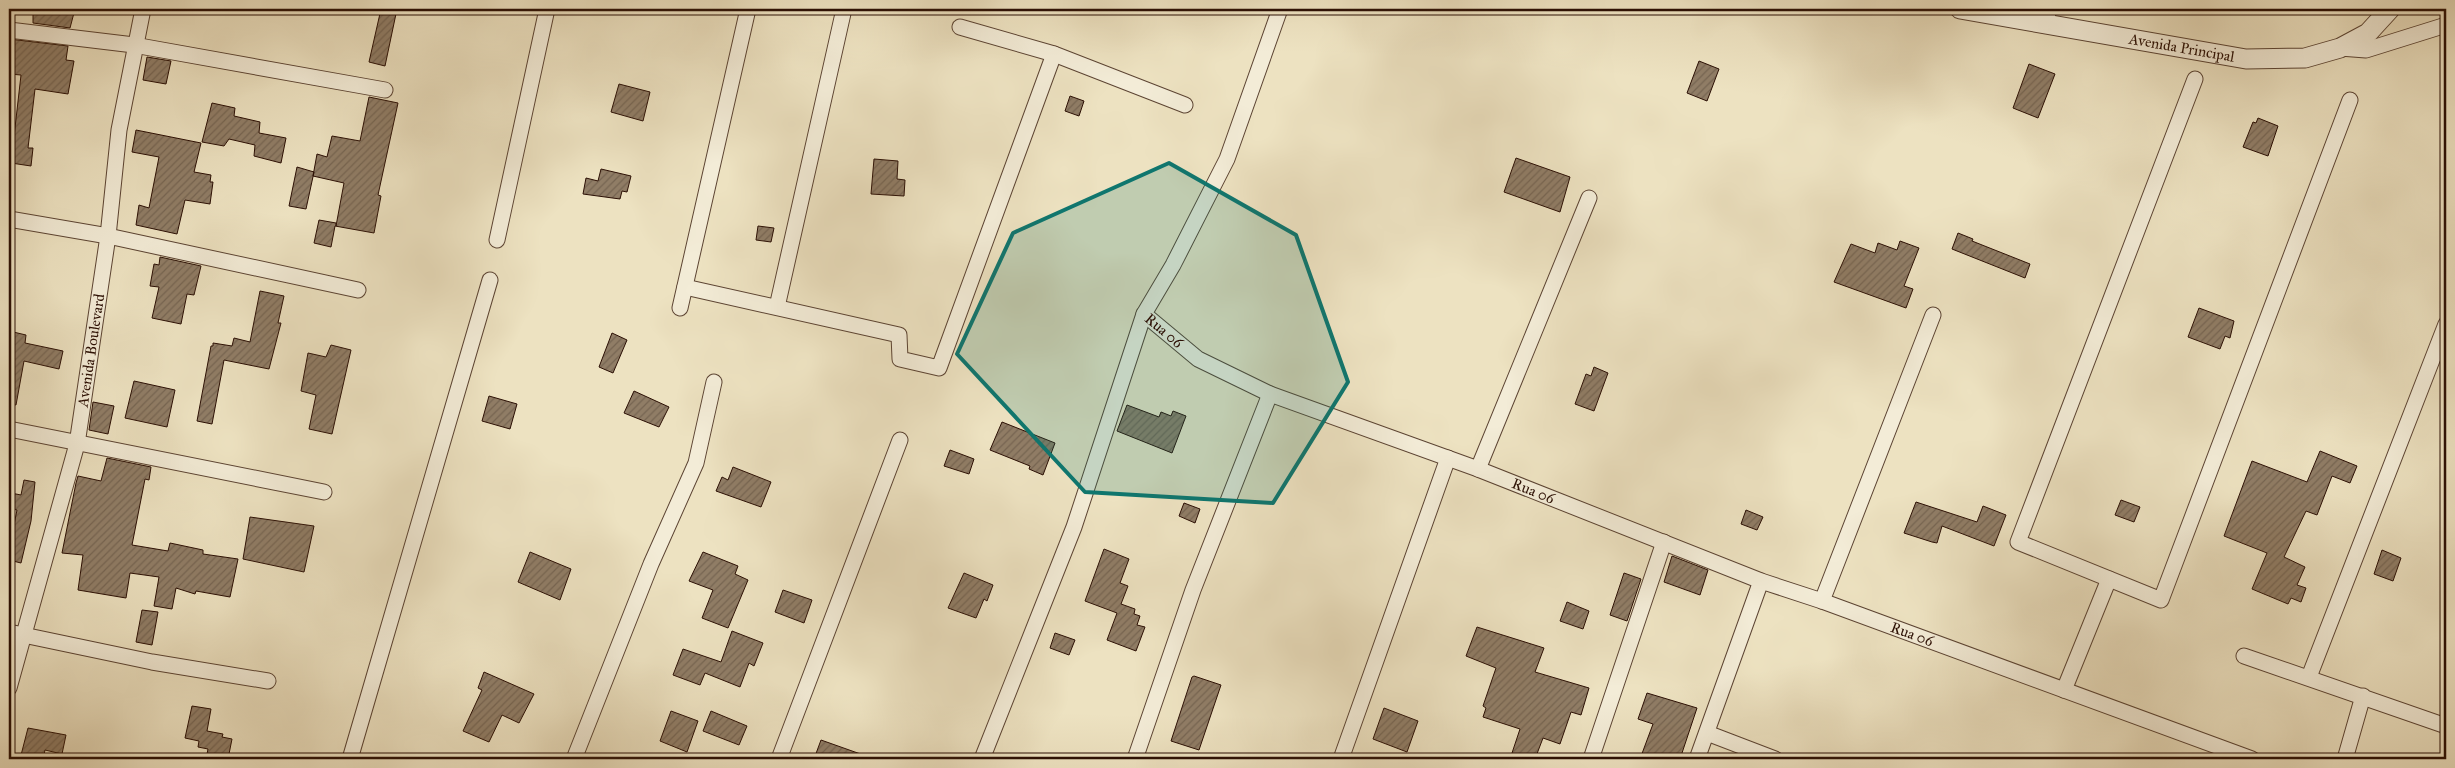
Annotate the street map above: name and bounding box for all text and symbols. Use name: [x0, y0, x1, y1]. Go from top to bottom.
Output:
street label: Avenida Principal: [2126, 30, 2237, 66]
street label: Avenida Boulevard: [73, 292, 108, 409]
street label: Rua 06: [1141, 310, 1188, 353]
street label: Rua 06: [1509, 474, 1559, 508]
street label: Rua 06: [1888, 618, 1937, 651]

